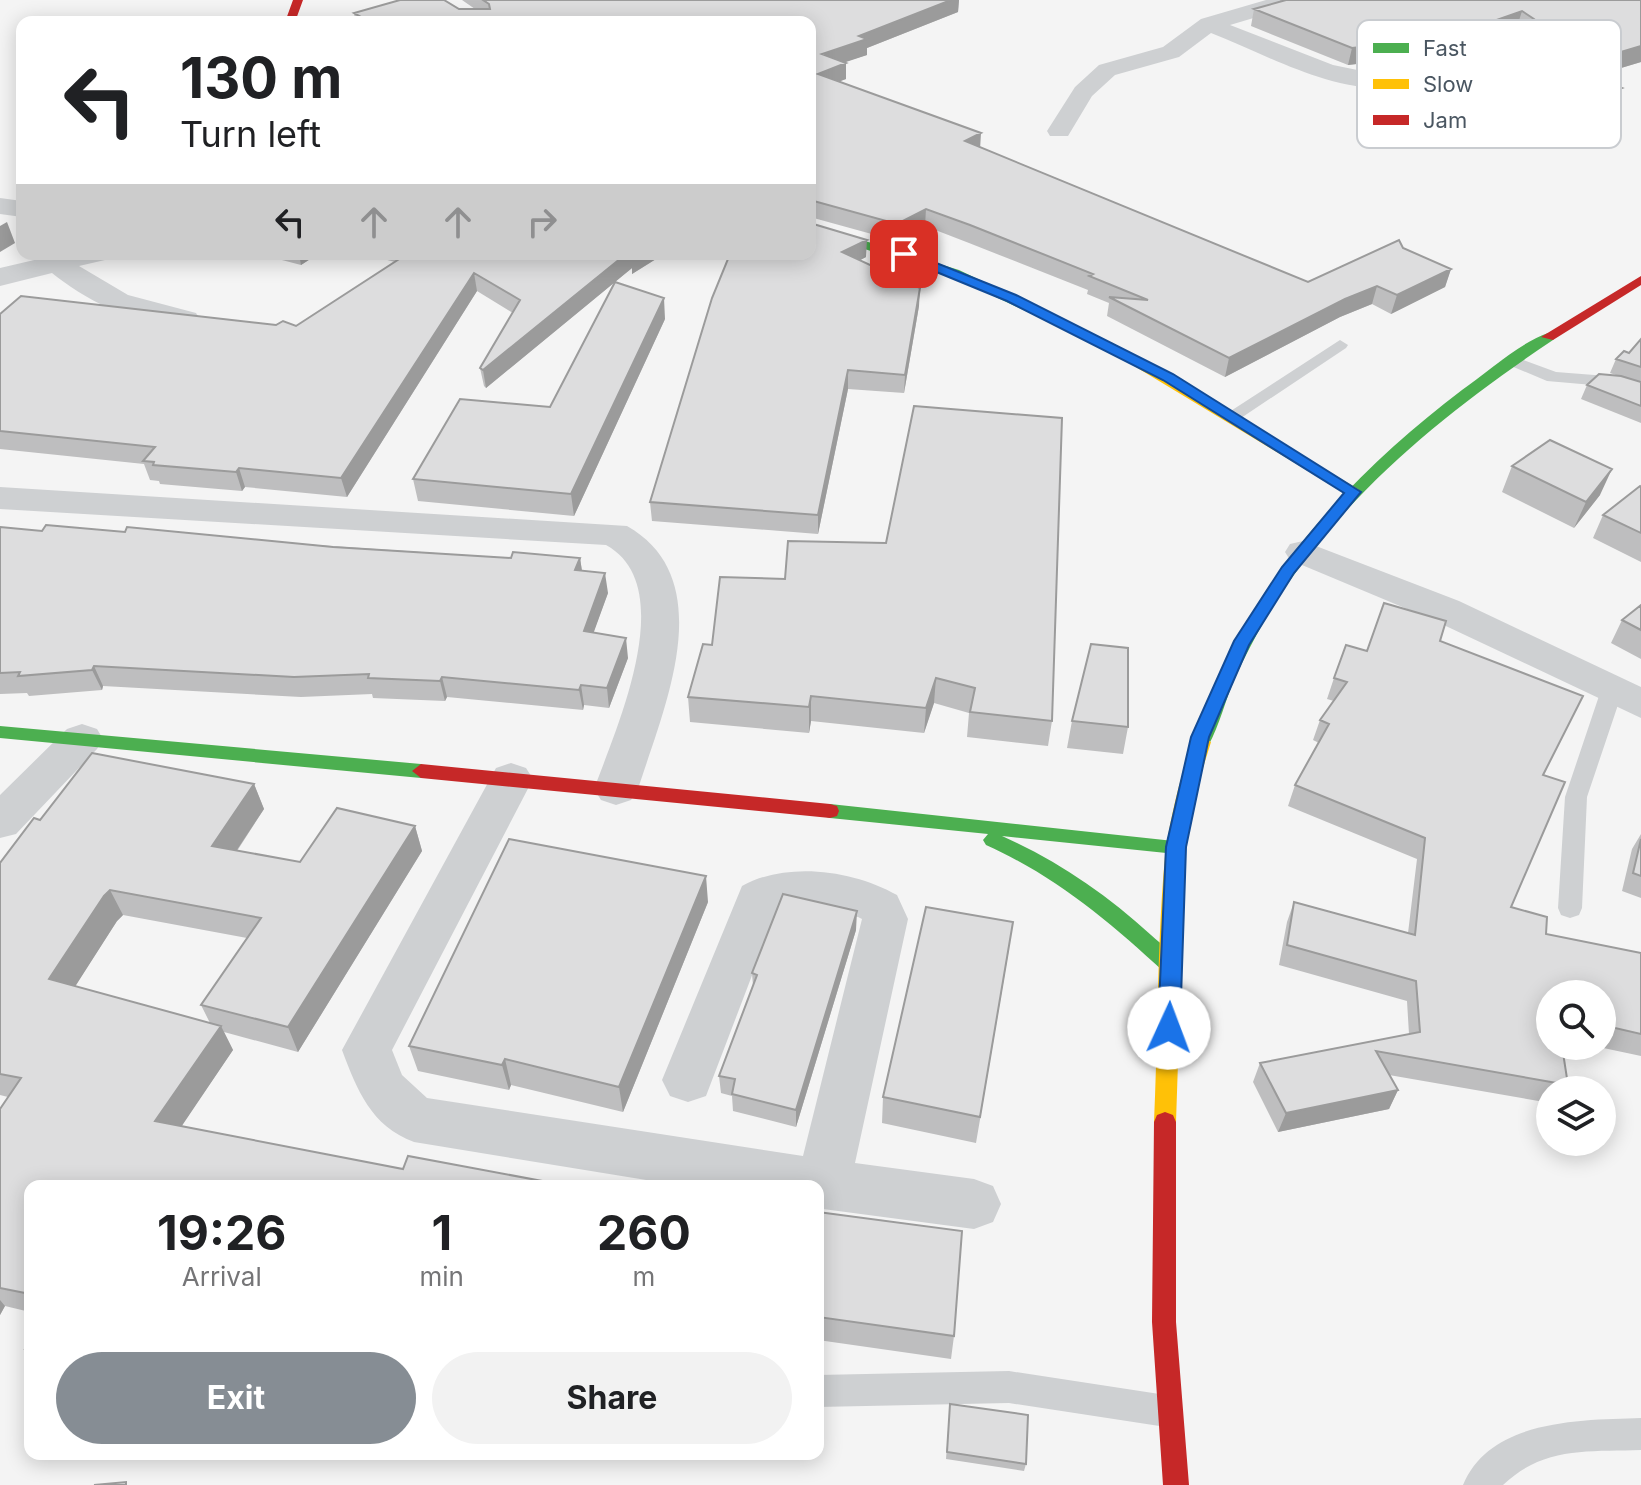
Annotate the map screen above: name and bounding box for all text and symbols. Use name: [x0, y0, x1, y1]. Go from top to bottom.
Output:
legend: [1357, 20, 1621, 148]
text: Fast: [1423, 35, 1467, 61]
text: 130 m: [180, 44, 342, 112]
icon: left: [48, 48, 152, 152]
text: Slow: [1423, 71, 1473, 97]
text: Jam: [1423, 107, 1467, 133]
text: Turn left: [180, 112, 321, 156]
icon: left: [268, 200, 312, 244]
icon: ahead: [352, 200, 396, 244]
icon: ahead: [436, 200, 480, 244]
icon: right: [520, 200, 564, 244]
pin: [870, 220, 938, 288]
icon: arrive: [882, 232, 926, 276]
map controls: [1536, 980, 1616, 1156]
button: search: [1536, 980, 1616, 1060]
position arrow: [1127, 986, 1211, 1070]
button: layers: [1536, 1076, 1616, 1156]
text: 19:26: [157, 1203, 286, 1262]
text: 1: [431, 1203, 452, 1262]
text: 260: [597, 1203, 691, 1262]
text: Arrival: [182, 1261, 262, 1292]
text: min: [420, 1261, 464, 1292]
text: m: [633, 1261, 655, 1292]
button: Exit: [56, 1352, 416, 1444]
button: Share: [432, 1352, 792, 1444]

